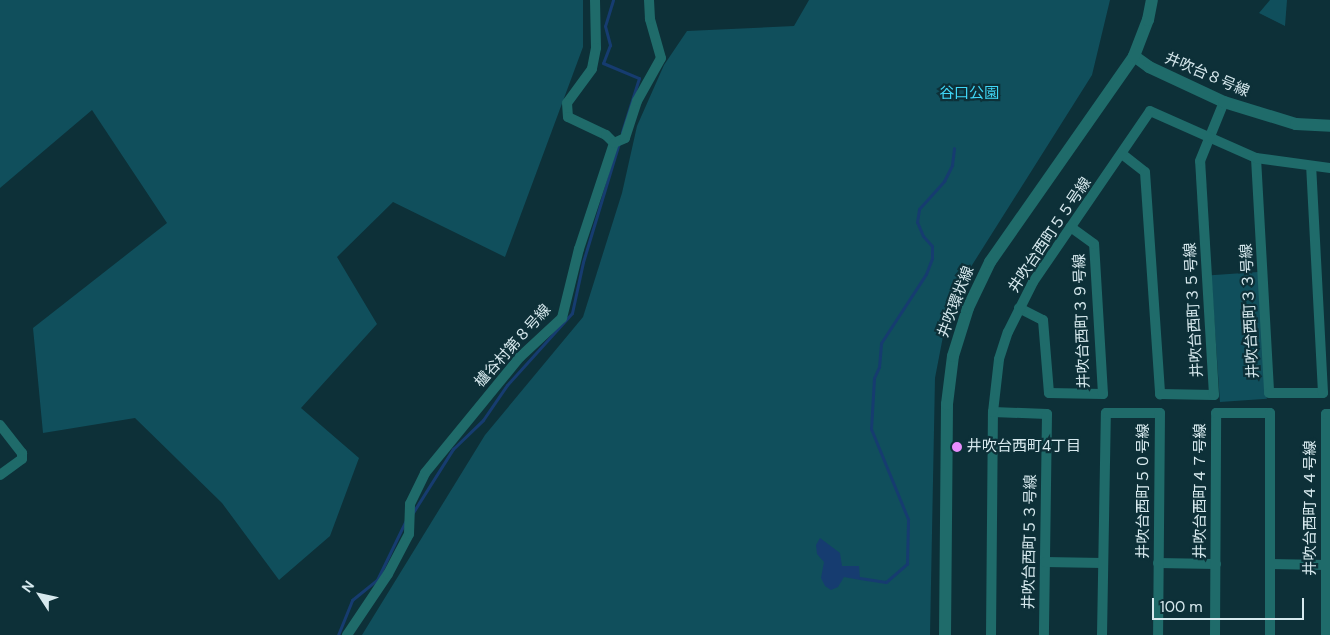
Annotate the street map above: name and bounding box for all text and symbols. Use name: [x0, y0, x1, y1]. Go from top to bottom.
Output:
street label: 井吹台８号線: [1162, 49, 1252, 101]
park label: 谷口公園: [939, 85, 999, 103]
street label: 井吹台西町５５号線: [1005, 174, 1095, 296]
street label: 井吹台西町３５号線: [1181, 242, 1207, 378]
street label: 井吹台西町３３号線: [1237, 243, 1263, 379]
street label: 井吹台西町３９号線: [1071, 253, 1093, 389]
street label: 井吹環状線: [934, 264, 978, 340]
street label: 櫨谷村第８号線: [471, 301, 555, 391]
street label: 井吹台西町５０号線: [1135, 424, 1153, 558]
street label: 井吹台西町４７号線: [1192, 424, 1210, 558]
place label: 井吹台西町4丁目: [967, 438, 1081, 456]
marker: 井吹台西町4丁目: [951, 441, 963, 453]
street label: 井吹台西町４４号線: [1302, 441, 1320, 575]
street label: 井吹台西町５３号線: [1020, 474, 1040, 610]
north arrow: [15, 570, 65, 620]
text: N: [17, 577, 38, 596]
scale bar: [1155, 588, 1308, 620]
text: 100 m: [1160, 597, 1203, 617]

